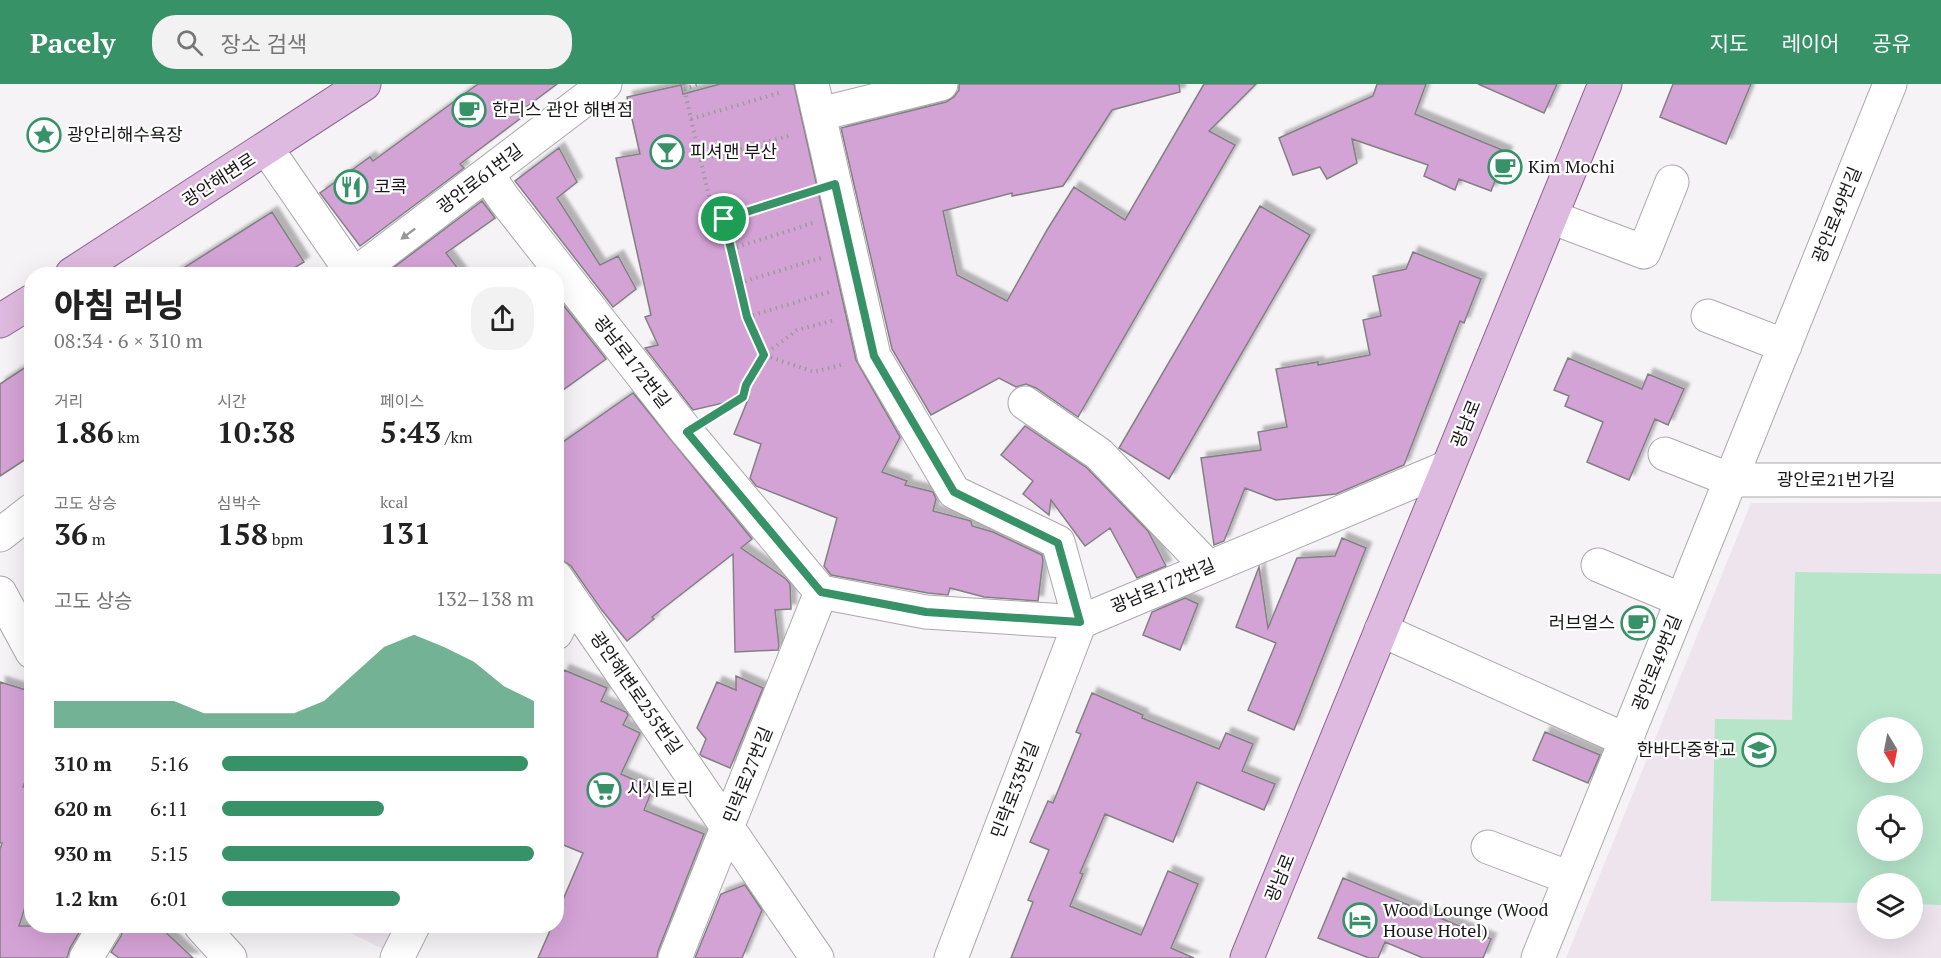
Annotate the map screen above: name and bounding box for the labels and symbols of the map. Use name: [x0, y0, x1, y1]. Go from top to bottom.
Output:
cafe icon: 한리스 관안 해변점: [451, 92, 487, 128]
place label: 한리스 관안 해변점: [492, 97, 633, 121]
place icon: 광안리해수욕장: [26, 117, 62, 153]
place label: 광안리해수욕장: [67, 122, 183, 146]
bar icon: 피셔맨 부산: [649, 134, 685, 170]
street label: 광안로61번길: [431, 138, 527, 218]
place label: 피셔맨 부산: [690, 139, 777, 163]
street label: 광안해변로: [177, 147, 260, 212]
cafe icon: Kim Mochi: [1487, 149, 1523, 185]
place label: Kim Mochi: [1528, 154, 1615, 178]
street label: 광안로49번길: [1806, 163, 1866, 266]
restaurant icon: 코콕: [333, 169, 369, 205]
place label: 코콕: [374, 174, 407, 198]
pin: [698, 193, 749, 244]
one-way arrow: [401, 228, 417, 240]
street label: 광남로172번길: [589, 310, 677, 413]
street label: 광남로: [1445, 396, 1486, 451]
street label: 광안로21번가길: [1777, 467, 1895, 491]
street label: 광남로172번길: [1107, 552, 1219, 618]
cafe icon: 러브얼스: [1620, 605, 1656, 641]
place label: 러브얼스: [1549, 610, 1615, 634]
street label: 광안로49번길: [1626, 611, 1686, 714]
street label: 광안해변로255번길: [585, 626, 688, 759]
north arrow: [1857, 717, 1923, 783]
street label: 민락로27번길: [717, 723, 777, 826]
school or university icon: 한바다중학교: [1741, 732, 1777, 768]
place label: 한바다중학교: [1637, 737, 1736, 761]
street label: 민락로33번길: [985, 738, 1044, 842]
supermarket icon: 시시토리: [586, 772, 622, 808]
place label: 시시토리: [627, 777, 693, 801]
street label: 광남로: [1259, 850, 1300, 905]
place label: Wood Lounge (Wood House Hotel): [1383, 897, 1548, 942]
hotel icon: Wood Lounge (Wood House Hotel): [1342, 902, 1378, 938]

